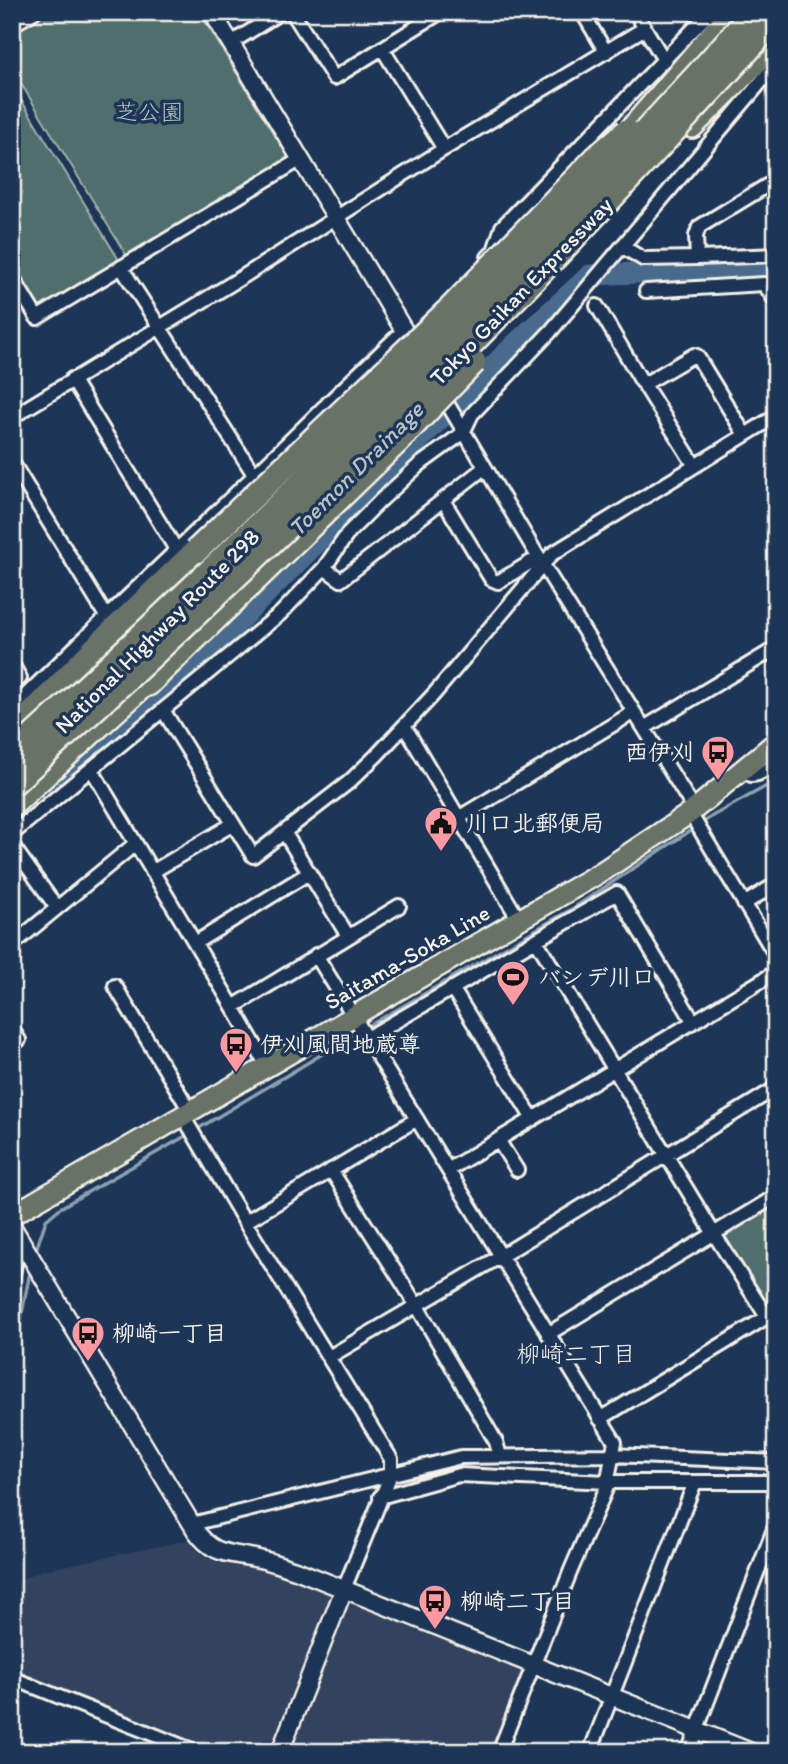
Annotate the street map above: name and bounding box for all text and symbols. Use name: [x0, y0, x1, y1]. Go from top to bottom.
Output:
park label: 芝公園: [115, 98, 184, 126]
street label: Tokyo Gaikan Expressway: [424, 191, 618, 391]
water label: Toemon Drainage: [282, 394, 430, 542]
street label: National Highway Route 298: [49, 523, 265, 739]
bus stop icon: 西伊刈: [699, 733, 737, 782]
place label: 西伊刈: [625, 738, 694, 766]
public building icon: 川口北郵便局: [422, 804, 460, 853]
place label: 川口北郵便局: [466, 809, 604, 837]
street label: Saitama-Soka Line: [319, 898, 495, 1016]
sports icon: バンデ川口: [494, 958, 532, 1007]
place label: バンデ川口: [538, 963, 655, 991]
bus stop icon: 伊刈風間地蔵尊: [217, 1025, 255, 1074]
place label: 伊刈風間地蔵尊: [260, 1030, 421, 1058]
bus stop icon: 柳崎一丁目: [69, 1314, 107, 1363]
place label: 柳崎一丁目: [112, 1319, 227, 1347]
district label: 柳崎二丁目: [516, 1339, 636, 1368]
bus stop icon: 柳崎二丁目: [416, 1582, 454, 1631]
place label: 柳崎二丁目: [460, 1587, 575, 1615]

